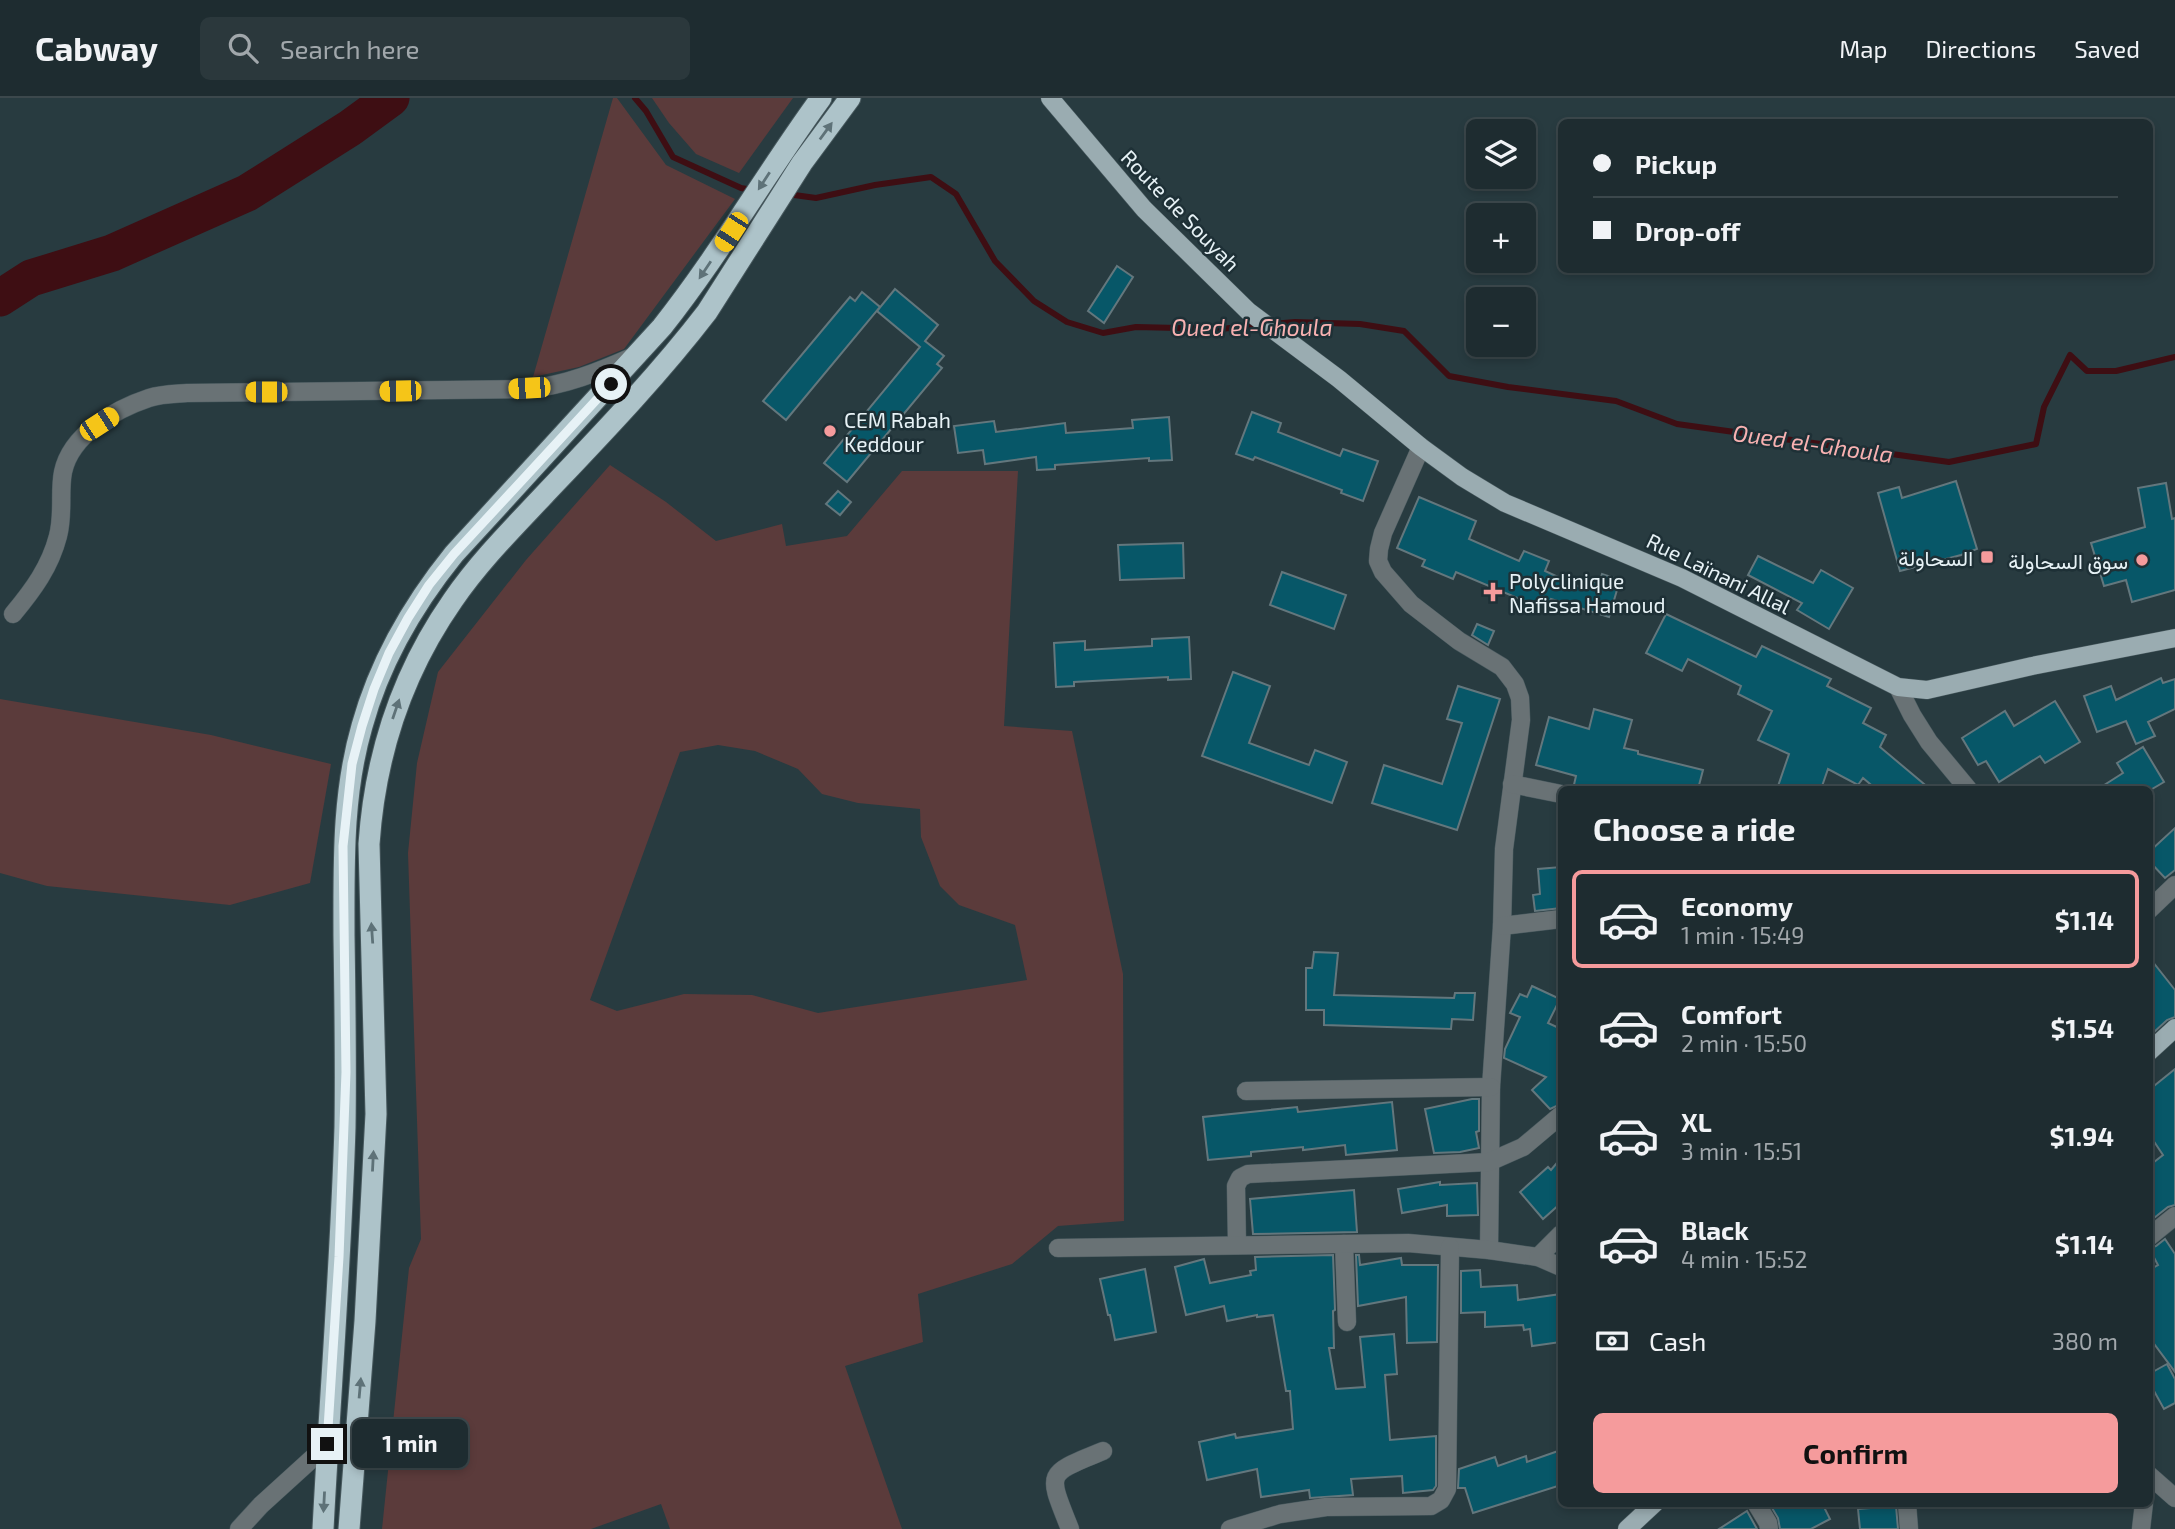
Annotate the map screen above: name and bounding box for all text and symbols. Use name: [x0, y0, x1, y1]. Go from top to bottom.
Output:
search box: [200, 17, 690, 80]
text: Cabway: [35, 28, 158, 68]
icon: search: [224, 29, 262, 67]
text: Search here: [280, 33, 420, 64]
text: Map: [1839, 34, 1887, 63]
text: Directions: [1925, 34, 2036, 63]
text: Saved: [2074, 34, 2140, 63]
map controls: [1466, 119, 1536, 357]
button: layers: [1466, 119, 1536, 189]
one-way arrow: [819, 121, 833, 140]
street label: Route de Souyah: [1117, 144, 1245, 276]
text: Pickup: [1635, 148, 1717, 179]
one-way arrow: [757, 171, 770, 190]
button: +: [1466, 203, 1536, 273]
car: [711, 209, 752, 255]
text: Drop-off: [1635, 215, 1740, 246]
one-way arrow: [698, 261, 712, 279]
button: −: [1466, 287, 1536, 357]
water label: Oued el-Ghoula: [1171, 313, 1333, 341]
route start: [595, 368, 627, 400]
car: [508, 376, 551, 400]
car: [379, 380, 422, 402]
car: [246, 382, 288, 403]
car: [76, 404, 123, 444]
place label: CEM Rabah Keddour: [844, 407, 951, 456]
water label: Oued el-Ghoula: [1731, 418, 1895, 468]
marker: CEM Rabah Keddour: [822, 423, 838, 439]
street label: Rue Laïnani Allal: [1643, 527, 1796, 619]
place label: السحاولة: [1898, 545, 1973, 572]
place label: سوق السحاولة: [2008, 548, 2128, 575]
marker: السحاولة: [1979, 549, 1995, 565]
marker: سوق السحاولة: [2134, 552, 2150, 568]
place label: Polyclinique Nafissa Hamoud: [1509, 568, 1666, 617]
marker: Polyclinique Nafissa Hamoud: [1483, 582, 1503, 602]
one-way arrow: [391, 699, 402, 720]
text: Choose a ride: [1593, 809, 1796, 847]
icon: car: [1597, 888, 1660, 951]
text: Economy: [1681, 890, 1793, 921]
text: $1.14: [2055, 904, 2114, 935]
text: 1 min · 15:49: [1681, 921, 1804, 949]
one-way arrow: [366, 922, 377, 944]
icon: car: [1597, 996, 1660, 1059]
text: Comfort: [1681, 998, 1782, 1029]
text: $1.54: [2050, 1012, 2114, 1043]
text: 2 min · 15:50: [1681, 1029, 1807, 1057]
icon: car: [1597, 1104, 1660, 1167]
text: XL: [1681, 1106, 1712, 1137]
text: $1.94: [2049, 1120, 2114, 1151]
text: 3 min · 15:51: [1681, 1137, 1802, 1165]
one-way arrow: [368, 1149, 379, 1171]
icon: car: [1597, 1212, 1660, 1275]
text: Black: [1681, 1214, 1749, 1245]
text: $1.14: [2055, 1228, 2114, 1259]
text: 4 min · 15:52: [1681, 1245, 1807, 1273]
icon: cash: [1593, 1322, 1631, 1360]
text: Cash: [1649, 1325, 1706, 1356]
text: 380 m: [2052, 1327, 2118, 1355]
one-way arrow: [355, 1377, 366, 1399]
button: Confirm: [1593, 1413, 2118, 1493]
callout: 1 min: [352, 1420, 467, 1468]
route end: [311, 1428, 343, 1460]
text: 1 min: [382, 1429, 438, 1457]
one-way arrow: [318, 1491, 329, 1513]

